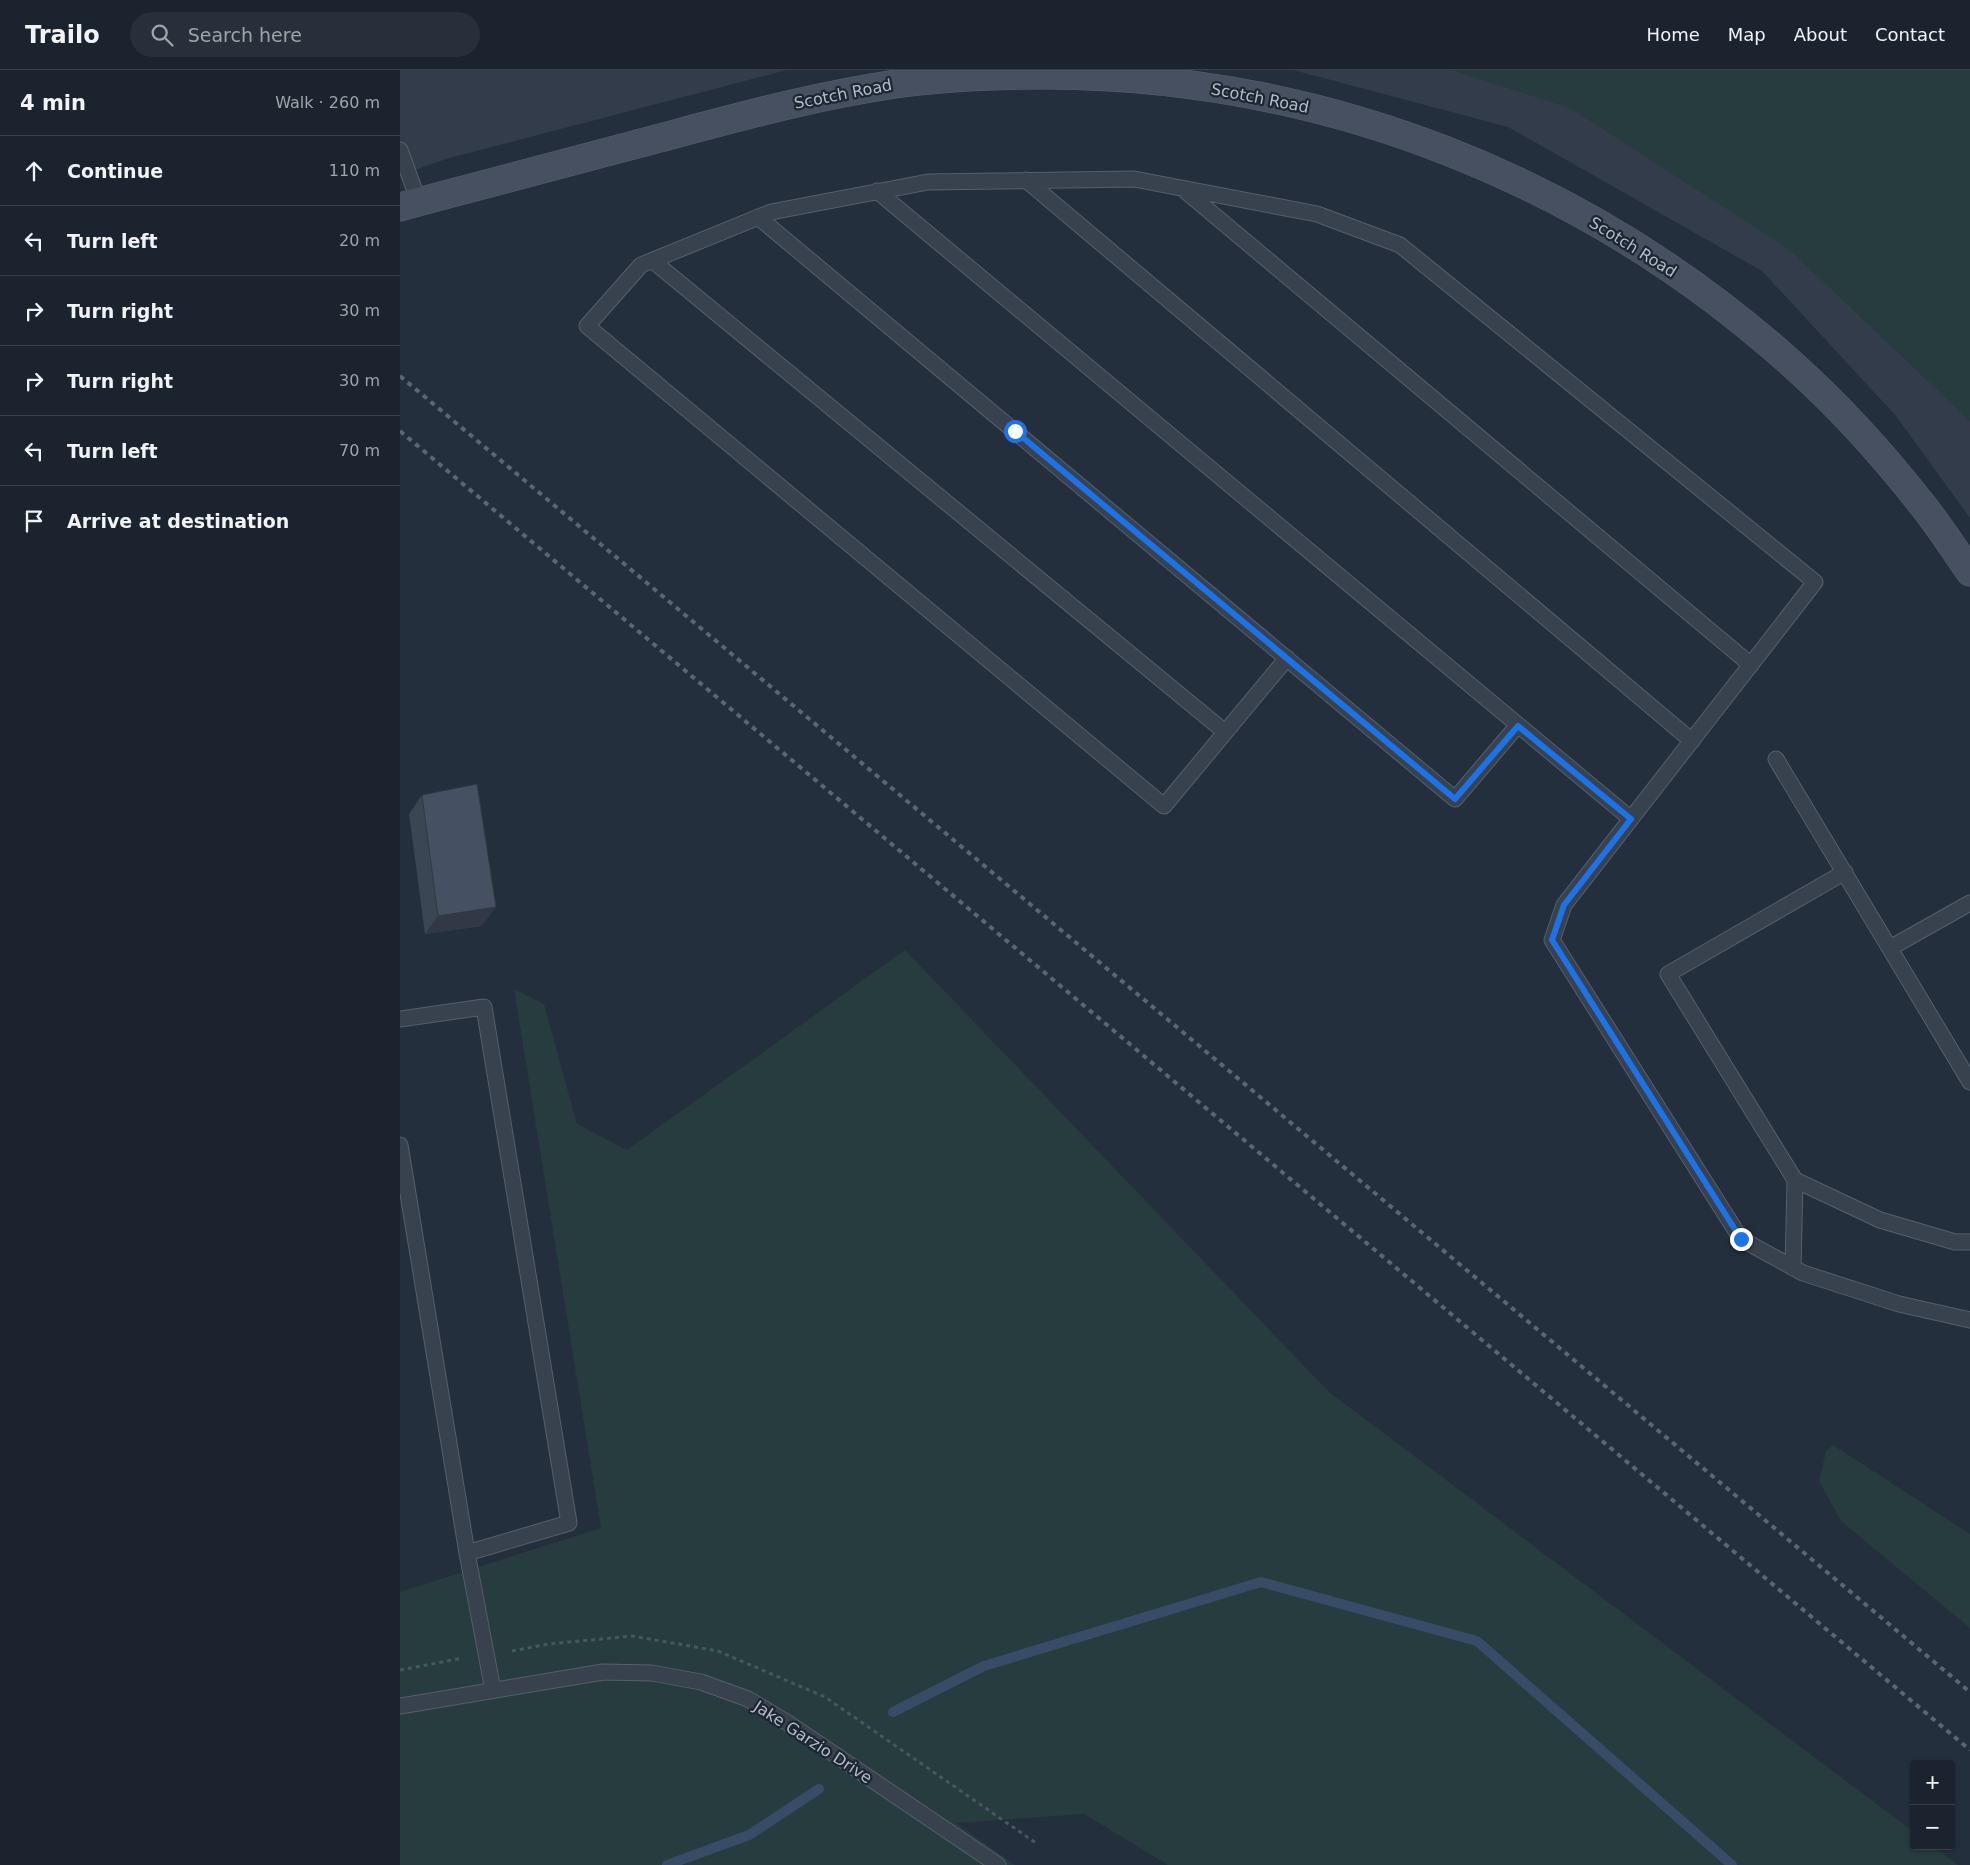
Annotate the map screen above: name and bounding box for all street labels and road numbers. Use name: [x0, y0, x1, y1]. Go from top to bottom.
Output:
street label: Scotch Road: [793, 75, 893, 113]
street label: Scotch Road: [1210, 79, 1310, 117]
street label: Scotch Road: [1586, 213, 1680, 281]
street label: Jake Garzio Drive: [749, 1696, 876, 1787]

